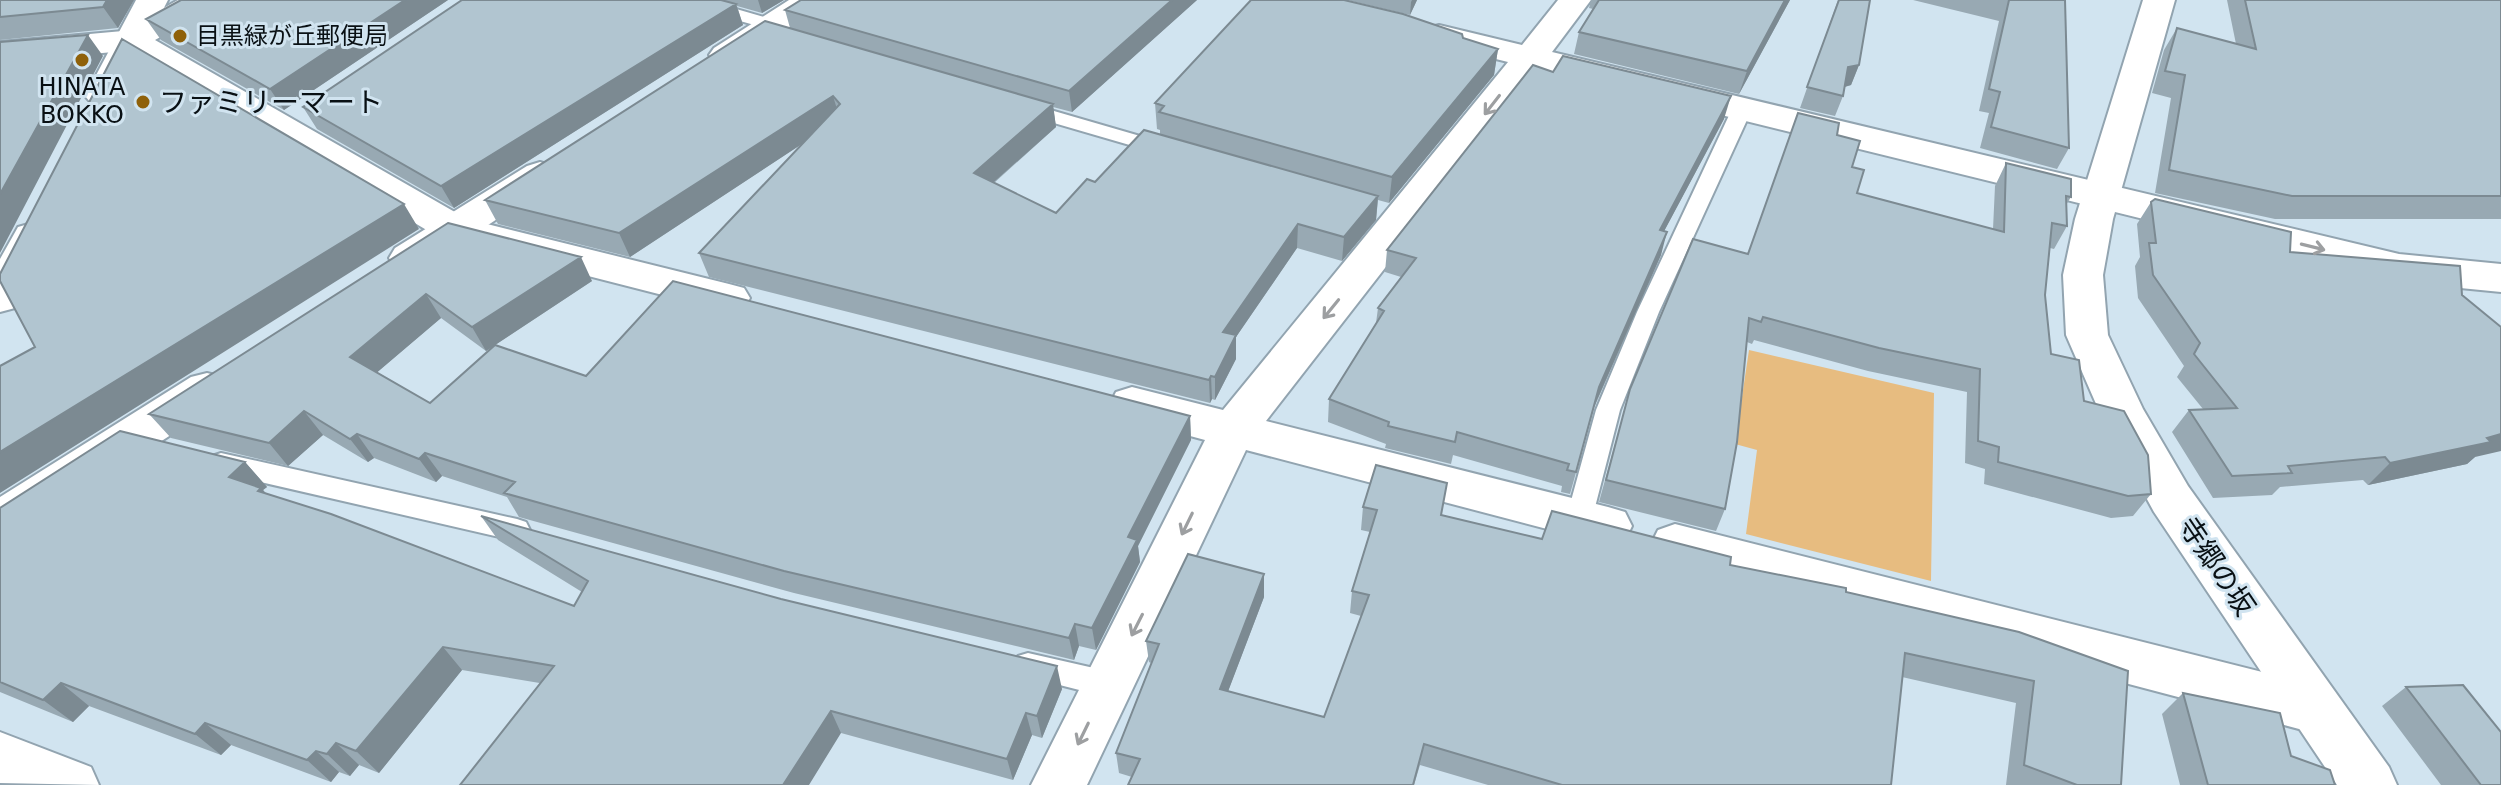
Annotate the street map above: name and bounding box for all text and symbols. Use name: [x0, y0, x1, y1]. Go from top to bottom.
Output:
place label: 目黒緑が丘郵便局: [196, 22, 388, 50]
marker: 目黒緑が丘郵便局: [171, 27, 189, 45]
marker: HINATA BOKKO: [73, 51, 91, 69]
place label: HINATA BOKKO: [39, 73, 126, 129]
place label: ファミリーマート: [159, 86, 383, 119]
marker: ファミリーマート: [134, 93, 152, 111]
one-way arrow: [1484, 94, 1501, 115]
one-way arrow: [2299, 240, 2325, 255]
one-way arrow: [1322, 298, 1340, 319]
street label: 寺郷の坂: [2172, 511, 2262, 622]
one-way arrow: [1179, 512, 1194, 536]
one-way arrow: [1129, 613, 1145, 636]
one-way arrow: [1075, 722, 1090, 746]

